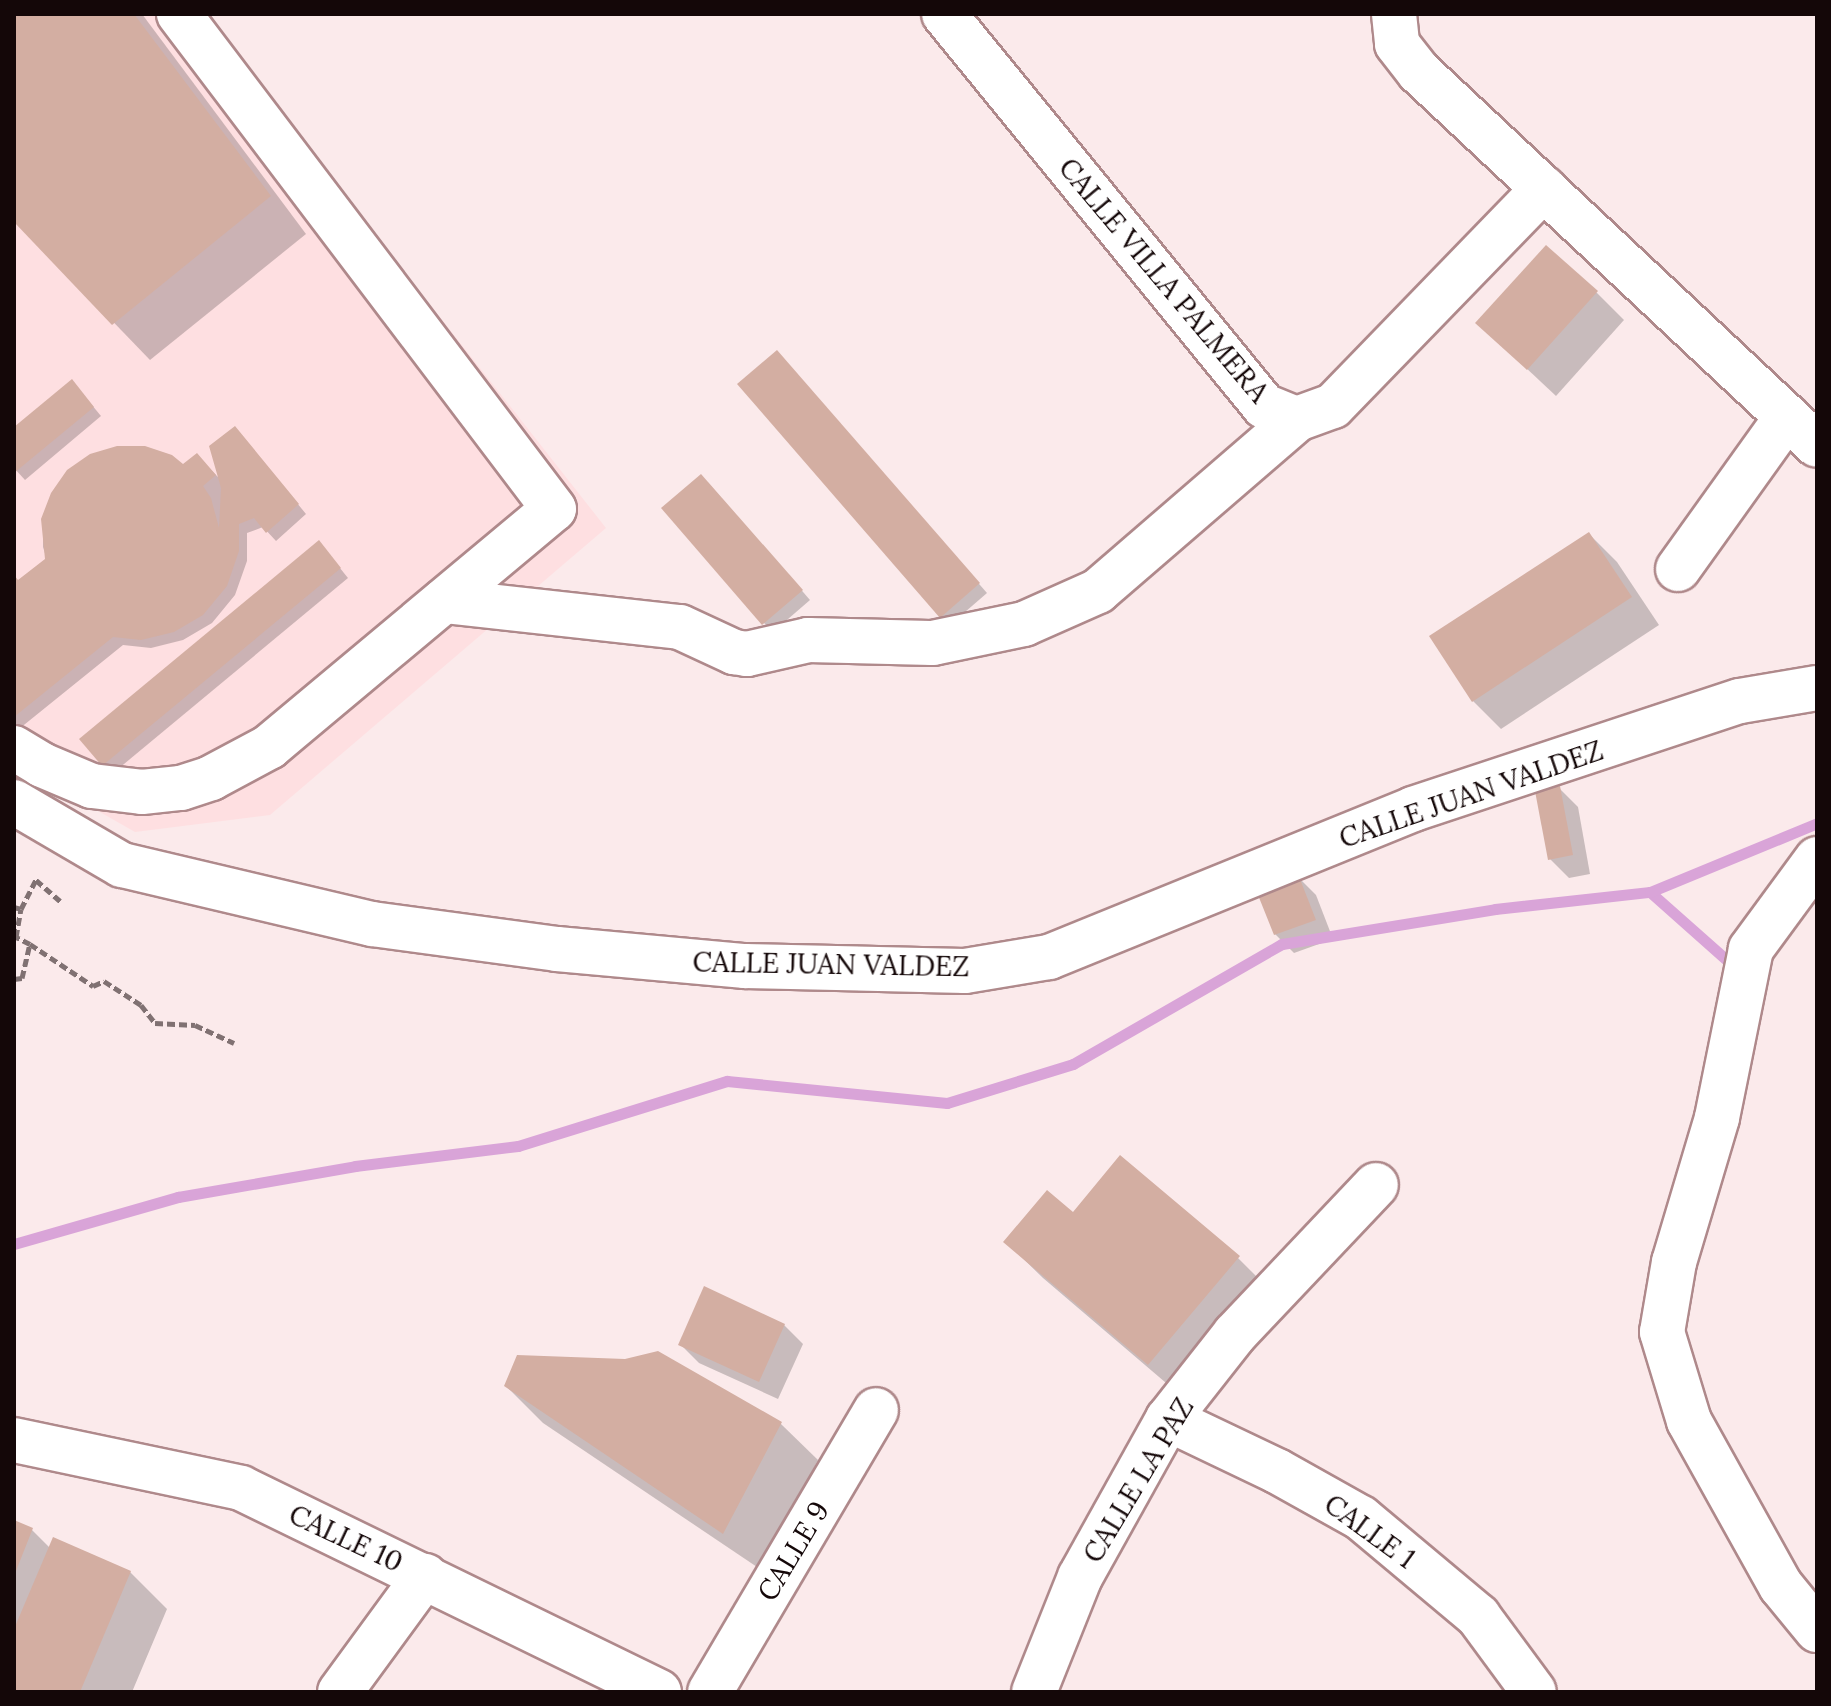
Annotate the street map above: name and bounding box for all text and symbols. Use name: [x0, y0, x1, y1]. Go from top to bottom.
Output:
street label: CALLE VILLA PALMERA: [1052, 151, 1276, 409]
street label: CALLE JUAN VALDEZ: [1335, 733, 1607, 855]
street label: CALLE JUAN VALDEZ: [692, 945, 970, 983]
street label: CALLE LA PAZ: [1076, 1391, 1200, 1569]
street label: CALLE 1: [1318, 1487, 1422, 1575]
street label: CALLE 9: [750, 1495, 836, 1607]
street label: CALLE 10: [284, 1497, 408, 1579]

